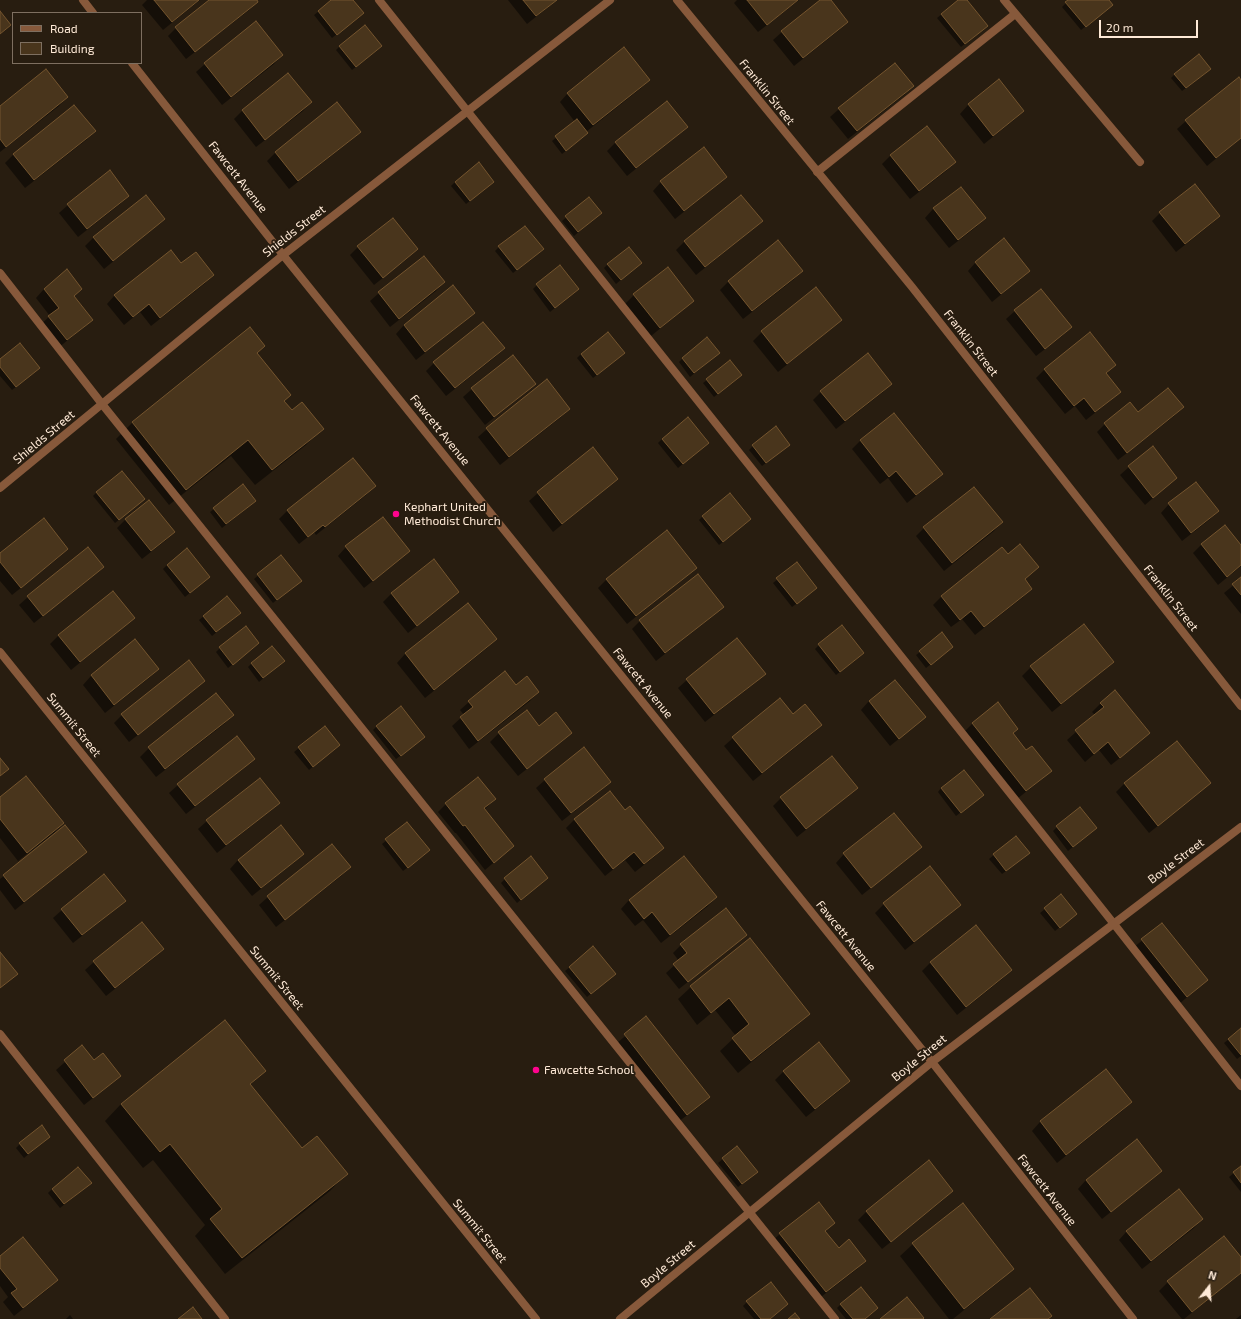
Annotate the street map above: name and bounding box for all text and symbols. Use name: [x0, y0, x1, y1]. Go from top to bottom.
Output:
legend: [12, 12, 142, 64]
scale bar: [1101, 12, 1200, 38]
text: 20 m: [1106, 20, 1133, 34]
text: Road: [50, 21, 78, 35]
text: Building: [50, 41, 94, 55]
street label: Franklin Street: [736, 56, 798, 128]
street label: Fawcett Avenue: [206, 138, 270, 216]
street label: Shields Street: [260, 202, 328, 260]
street label: Franklin Street: [941, 307, 1001, 379]
street label: Fawcett Avenue: [407, 392, 473, 468]
street label: Shields Street: [10, 407, 78, 467]
place label: Kephart United Methodist Church: [404, 500, 501, 528]
marker: Kephart United Methodist Church: [391, 509, 401, 519]
street label: Franklin Street: [1141, 562, 1201, 634]
street label: Fawcett Avenue: [610, 645, 676, 721]
street label: Summit Street: [44, 690, 104, 760]
street label: Boyle Street: [1145, 835, 1207, 887]
street label: Fawcett Avenue: [813, 898, 879, 974]
street label: Summit Street: [247, 943, 307, 1013]
street label: Boyle Street: [889, 1031, 949, 1085]
place label: Fawcette School: [544, 1063, 634, 1077]
marker: Fawcette School: [531, 1065, 541, 1075]
street label: Fawcett Avenue: [1015, 1151, 1079, 1229]
street label: Summit Street: [450, 1196, 510, 1266]
street label: Boyle Street: [638, 1237, 698, 1291]
north arrow: [1189, 1267, 1229, 1307]
text: N: [1207, 1268, 1218, 1282]

